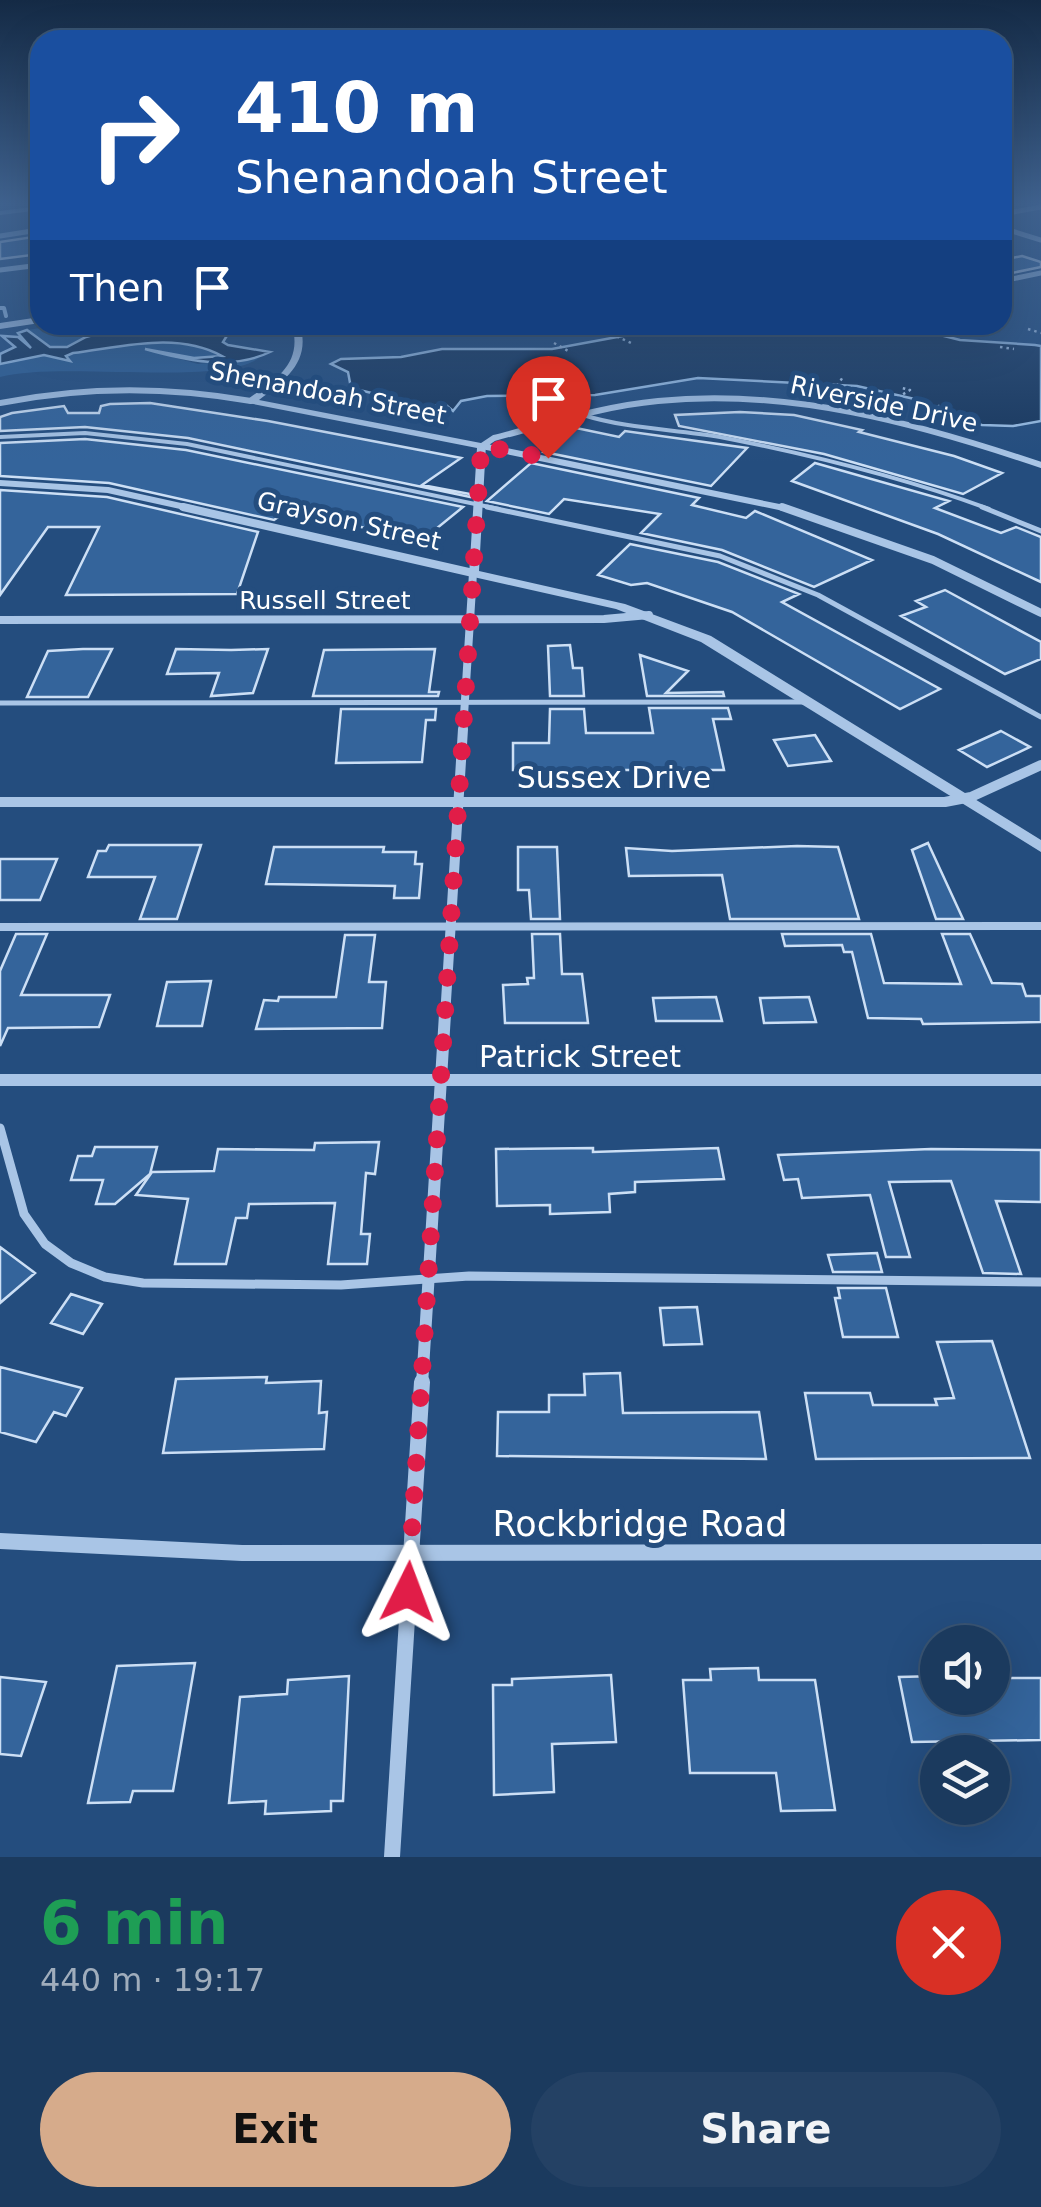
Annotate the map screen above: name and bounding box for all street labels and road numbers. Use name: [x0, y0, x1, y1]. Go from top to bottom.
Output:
street label: Shenandoah Street: [207, 356, 449, 430]
street label: Riverside Drive: [788, 370, 980, 438]
street label: Grayson Street: [254, 486, 444, 556]
street label: Russell Street: [239, 586, 411, 615]
street label: Sussex Drive: [517, 760, 711, 795]
street label: Patrick Street: [479, 1039, 681, 1074]
street label: Rockbridge Road: [493, 1504, 787, 1544]

